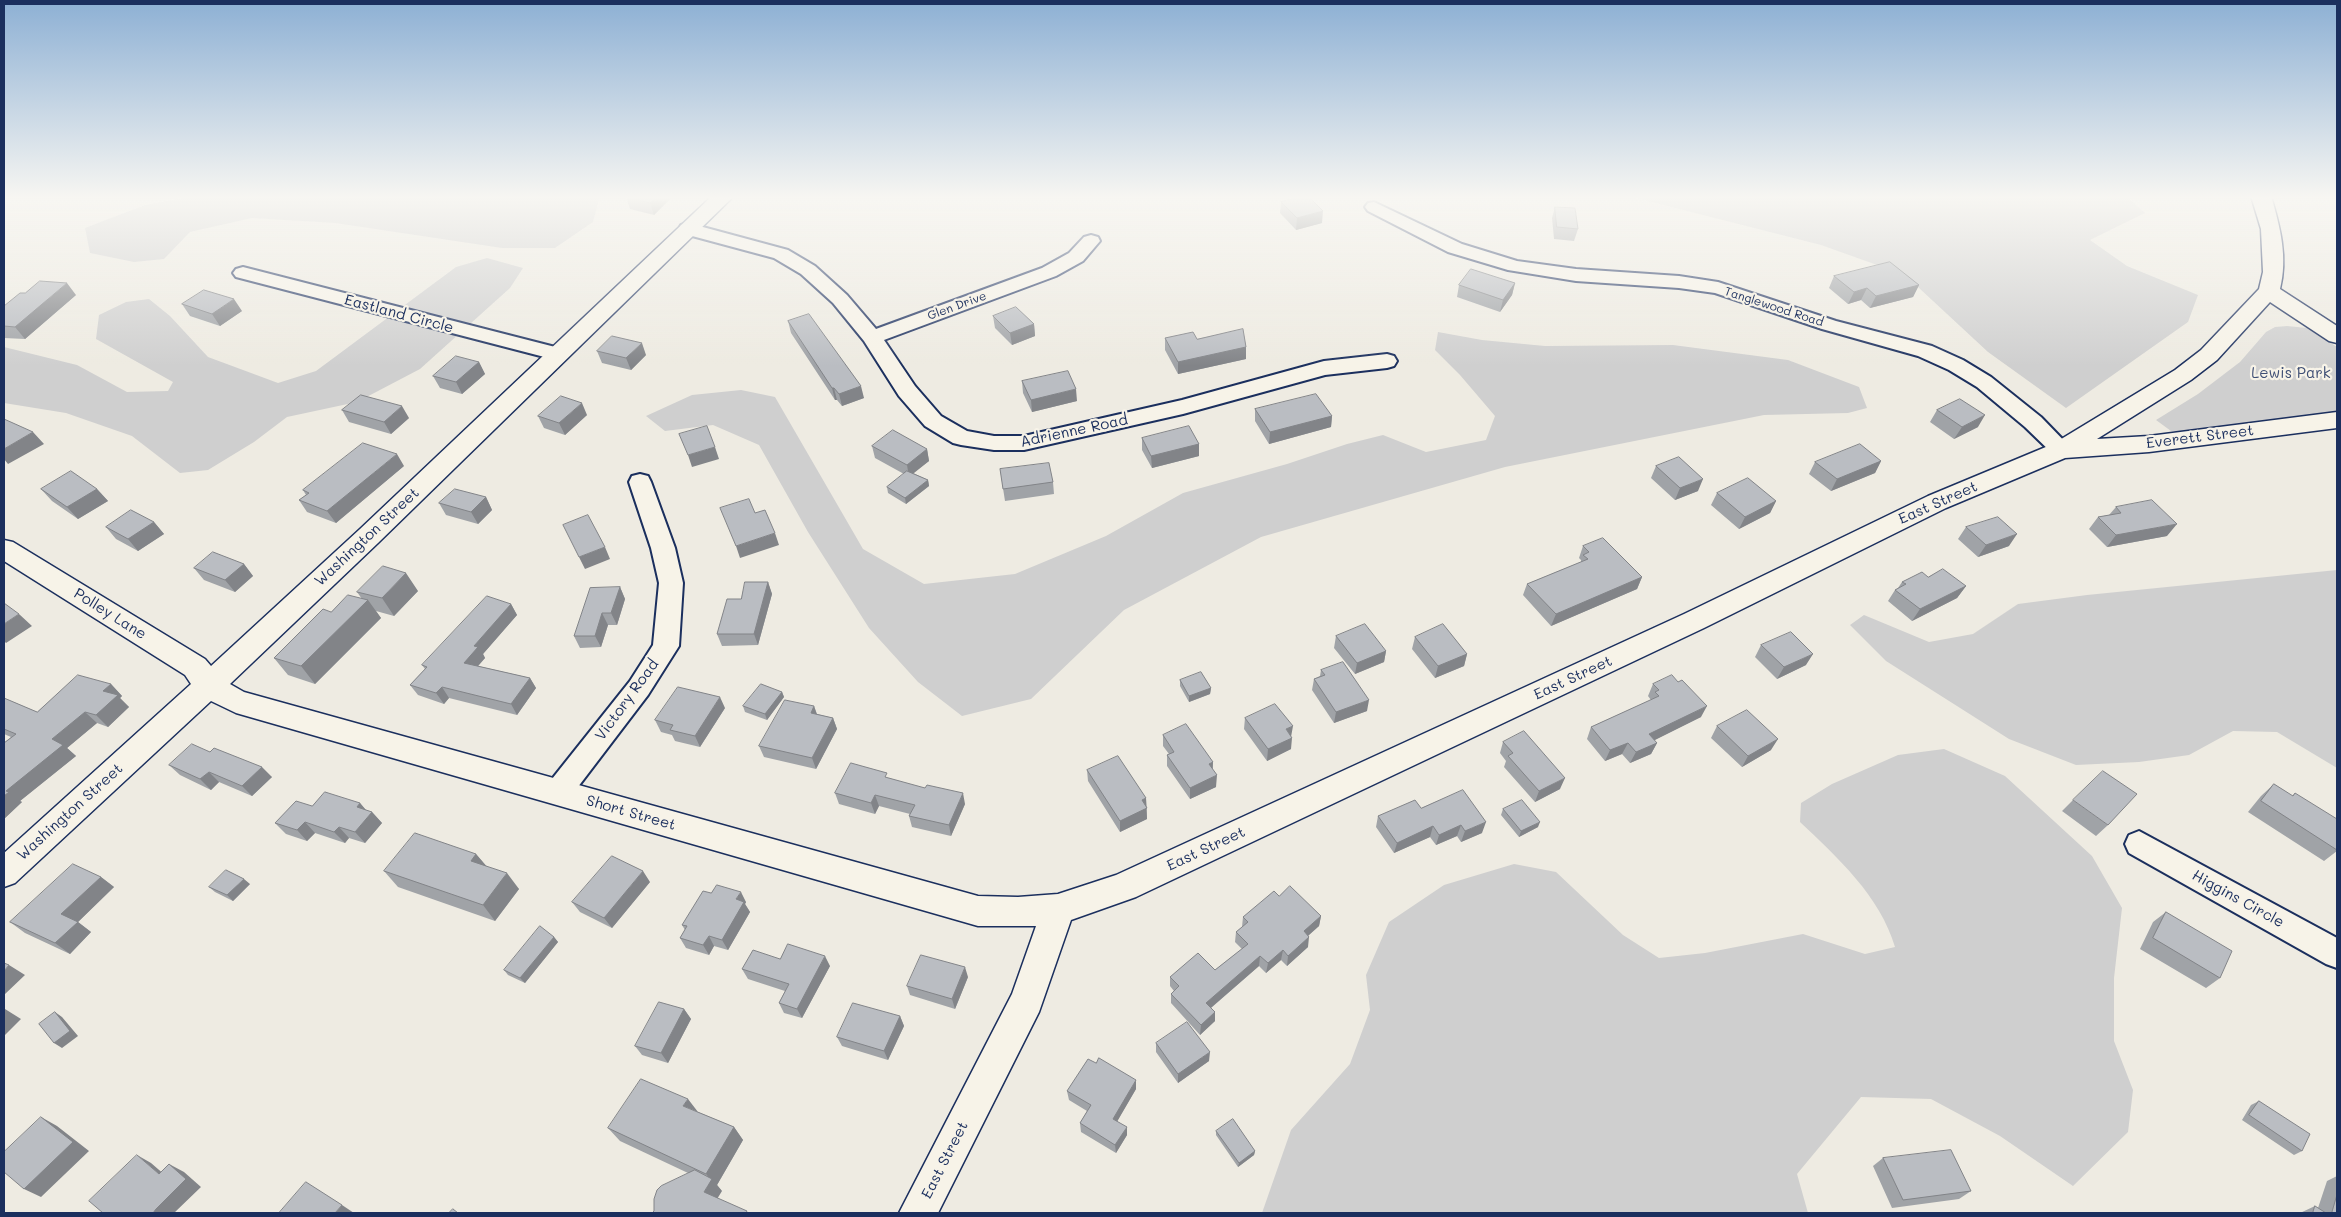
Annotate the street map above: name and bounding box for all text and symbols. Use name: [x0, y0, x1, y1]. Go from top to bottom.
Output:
street label: Tanglewood Road: [1723, 284, 1825, 330]
street label: Glen Drive: [926, 289, 988, 323]
street label: Eastland Circle: [342, 291, 456, 337]
park label: Lewis Park: [2251, 364, 2331, 382]
street label: Adrienne Road: [1019, 411, 1129, 451]
street label: Everett Street: [2145, 421, 2255, 453]
street label: East Street: [1896, 478, 1980, 528]
street label: Washington Street: [311, 484, 423, 590]
street label: Polley Lane: [70, 585, 150, 643]
street label: East Street: [1531, 652, 1615, 704]
street label: Victory Road: [591, 656, 663, 744]
street label: Washington Street: [13, 760, 127, 864]
street label: Short Street: [584, 792, 678, 834]
street label: East Street: [1164, 823, 1248, 875]
street label: Higgins Circle: [2189, 866, 2287, 932]
street label: East Street: [918, 1118, 972, 1202]

